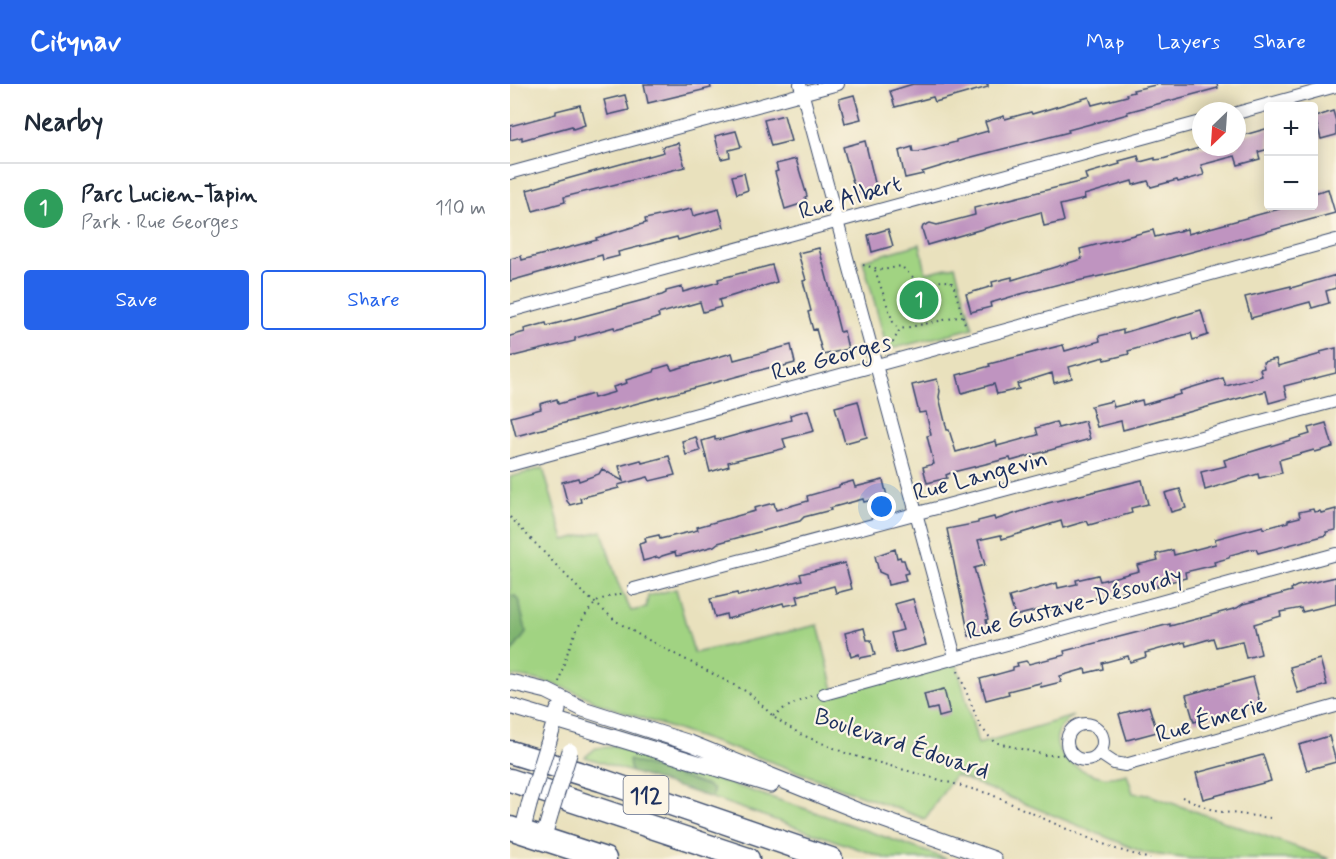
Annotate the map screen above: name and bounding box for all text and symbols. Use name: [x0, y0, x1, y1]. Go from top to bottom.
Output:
text: Citynav: [30, 24, 121, 61]
text: Map: [1086, 28, 1124, 56]
text: Layers: [1157, 28, 1220, 56]
text: Share: [1253, 28, 1306, 56]
north arrow: [1192, 102, 1246, 156]
map controls: [1264, 102, 1318, 210]
button: +: [1264, 102, 1318, 156]
text: Nearby: [24, 106, 103, 140]
button: −: [1264, 156, 1318, 210]
street label: Rue Albert: [795, 169, 906, 228]
text: Parc Lucien-Tapin: [81, 181, 257, 209]
text: 1: [39, 195, 48, 222]
text: 110 m: [435, 195, 486, 222]
text: Park · Rue Georges: [81, 209, 238, 236]
button: Save: [24, 270, 249, 330]
button: Share: [261, 270, 486, 330]
pin: 1: [900, 278, 938, 322]
street label: Rue Georges: [768, 327, 896, 391]
street label: Rue Langevin: [910, 444, 1052, 511]
your location: [867, 492, 896, 521]
street label: Rue Gustave-Désourdy: [963, 561, 1186, 648]
street label: Rue Émerie: [1152, 688, 1271, 751]
street label: Boulevard Édouard: [810, 700, 993, 787]
road number: 112: [624, 776, 668, 814]

